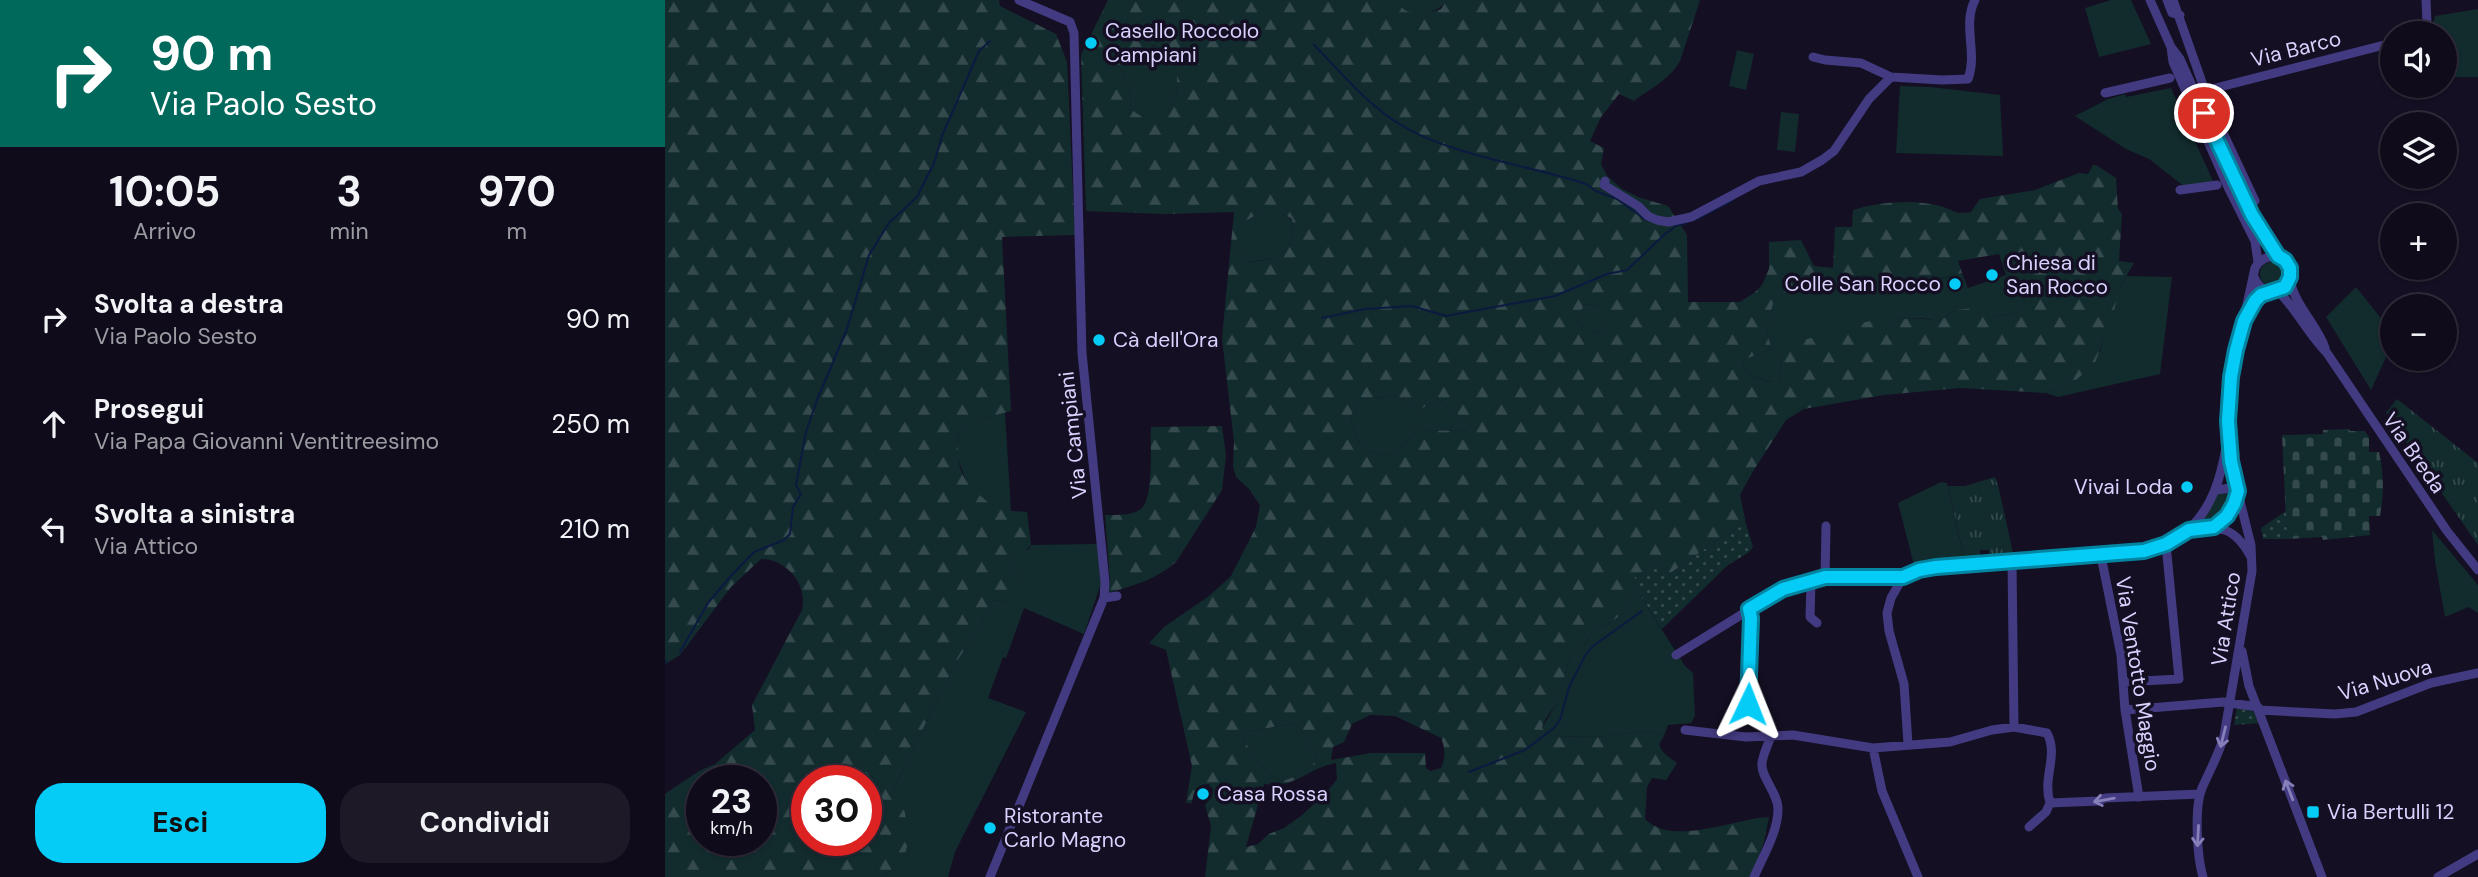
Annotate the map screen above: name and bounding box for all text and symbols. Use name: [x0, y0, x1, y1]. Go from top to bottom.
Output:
place label: Casello Roccolo Campiani: [1105, 17, 1259, 69]
text: 90 m: [150, 21, 273, 85]
map controls: [2380, 21, 2457, 371]
button: sound: [2380, 21, 2457, 98]
street label: Via Barco: [2248, 24, 2344, 74]
icon: right: [35, 28, 126, 119]
marker: Casello Roccolo Campiani: [1083, 35, 1099, 51]
text: Via Paolo Sesto: [150, 83, 377, 125]
pin: [2174, 83, 2234, 143]
icon: arrive: [2185, 94, 2223, 132]
button: layers: [2380, 112, 2457, 189]
text: 10:05: [109, 164, 220, 219]
text: 3: [336, 164, 362, 219]
text: 970: [478, 164, 556, 219]
button: +: [2380, 203, 2457, 280]
text: Arrivo: [133, 216, 196, 246]
text: min: [329, 216, 369, 246]
text: m: [507, 216, 527, 246]
place label: Chiesa di San Rocco: [2006, 249, 2108, 301]
marker: Chiesa di San Rocco: [1984, 267, 2000, 283]
place label: Colle San Rocco: [1785, 270, 1941, 298]
marker: Colle San Rocco: [1947, 276, 1963, 292]
text: Svolta a destra: [94, 287, 284, 321]
button: −: [2380, 294, 2457, 371]
icon: right: [35, 300, 73, 338]
text: 90 m: [566, 302, 630, 336]
text: Via Paolo Sesto: [94, 321, 257, 351]
place label: Cà dell'Ora: [1113, 326, 1218, 354]
marker: Cà dell'Ora: [1091, 332, 1107, 348]
street label: Via Campiani: [1052, 370, 1094, 500]
text: Prosegui: [94, 392, 204, 426]
icon: ahead: [35, 405, 73, 443]
text: 250 m: [551, 407, 630, 441]
street label: Via Breda: [2376, 407, 2452, 499]
text: Via Papa Giovanni Ventitreesimo: [94, 426, 439, 456]
place label: Vivai Loda: [2074, 473, 2173, 501]
marker: Vivai Loda: [2179, 479, 2195, 495]
text: Svolta a sinistra: [94, 497, 295, 531]
icon: left: [35, 510, 73, 548]
text: 210 m: [559, 512, 630, 546]
text: Via Attico: [94, 531, 198, 561]
street label: Via Attico: [2205, 570, 2247, 668]
street label: Via Ventotto Maggio: [2109, 575, 2167, 773]
street label: Via Nuova: [2335, 652, 2435, 708]
position arrow: [1711, 667, 1785, 741]
one-way arrow: [2216, 725, 2229, 747]
speed limit sign: 30: [791, 765, 882, 856]
text: 23: [711, 778, 752, 824]
place label: Casa Rossa: [1217, 780, 1328, 808]
one-way arrow: [2282, 780, 2294, 802]
button: Esci: [35, 783, 326, 863]
button: Condividi: [340, 783, 630, 863]
marker: Casa Rossa: [1195, 786, 1211, 802]
one-way arrow: [2093, 794, 2115, 807]
place label: Via Bertulli 12: [2327, 798, 2454, 826]
place label: Ristorante Carlo Magno: [1004, 802, 1126, 854]
marker: Via Bertulli 12: [2305, 804, 2321, 820]
text: km/h: [710, 816, 753, 840]
marker: Ristorante Carlo Magno: [982, 820, 998, 836]
one-way arrow: [2191, 824, 2204, 847]

